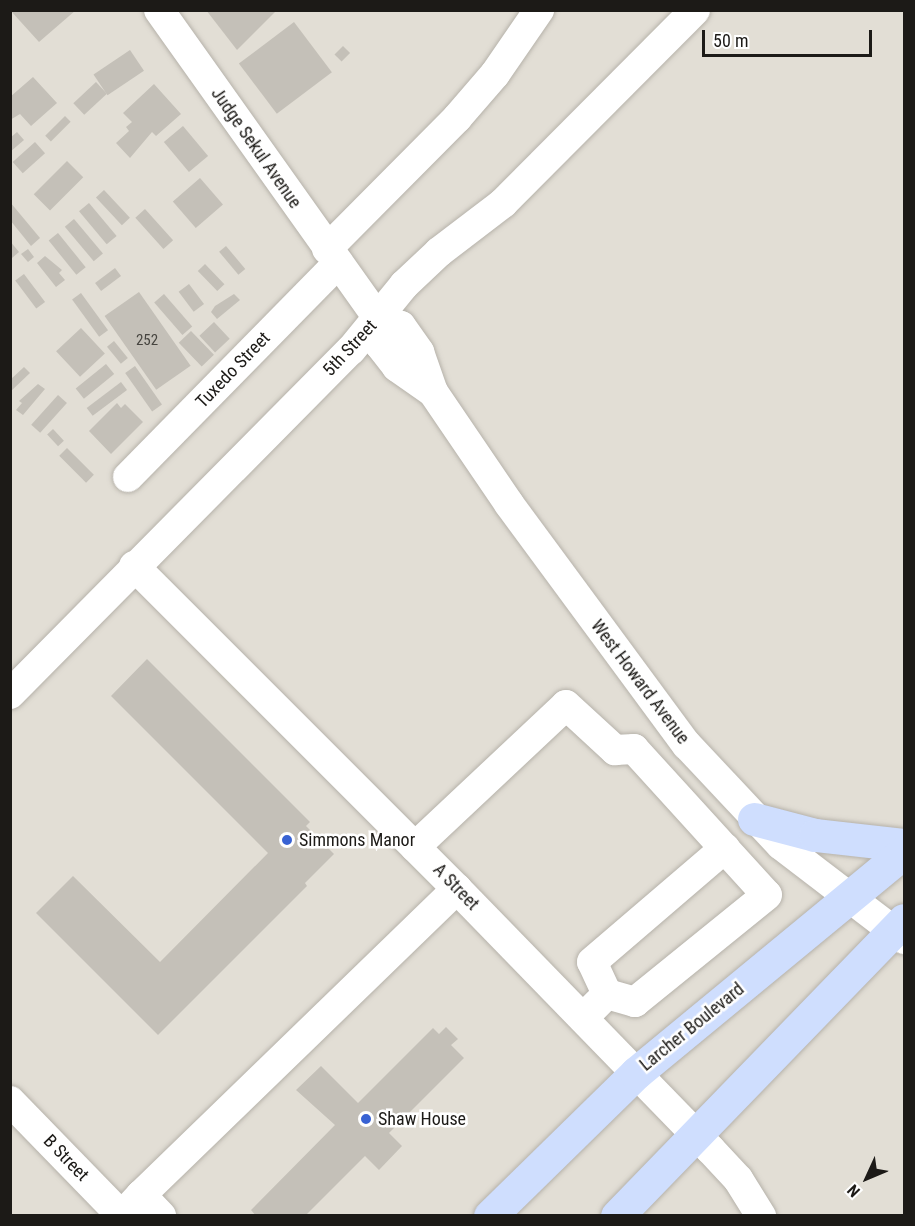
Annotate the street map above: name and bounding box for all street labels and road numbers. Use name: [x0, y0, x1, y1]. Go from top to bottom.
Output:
street label: Judge Sekul Avenue: [206, 83, 306, 213]
street label: 5th Street: [318, 315, 382, 381]
street label: Tuxedo Street: [191, 327, 275, 413]
street label: West Howard Avenue: [586, 615, 694, 749]
street label: A Street: [429, 859, 483, 915]
street label: Larcher Boulevard: [635, 978, 749, 1076]
street label: B Street: [39, 1130, 93, 1186]

